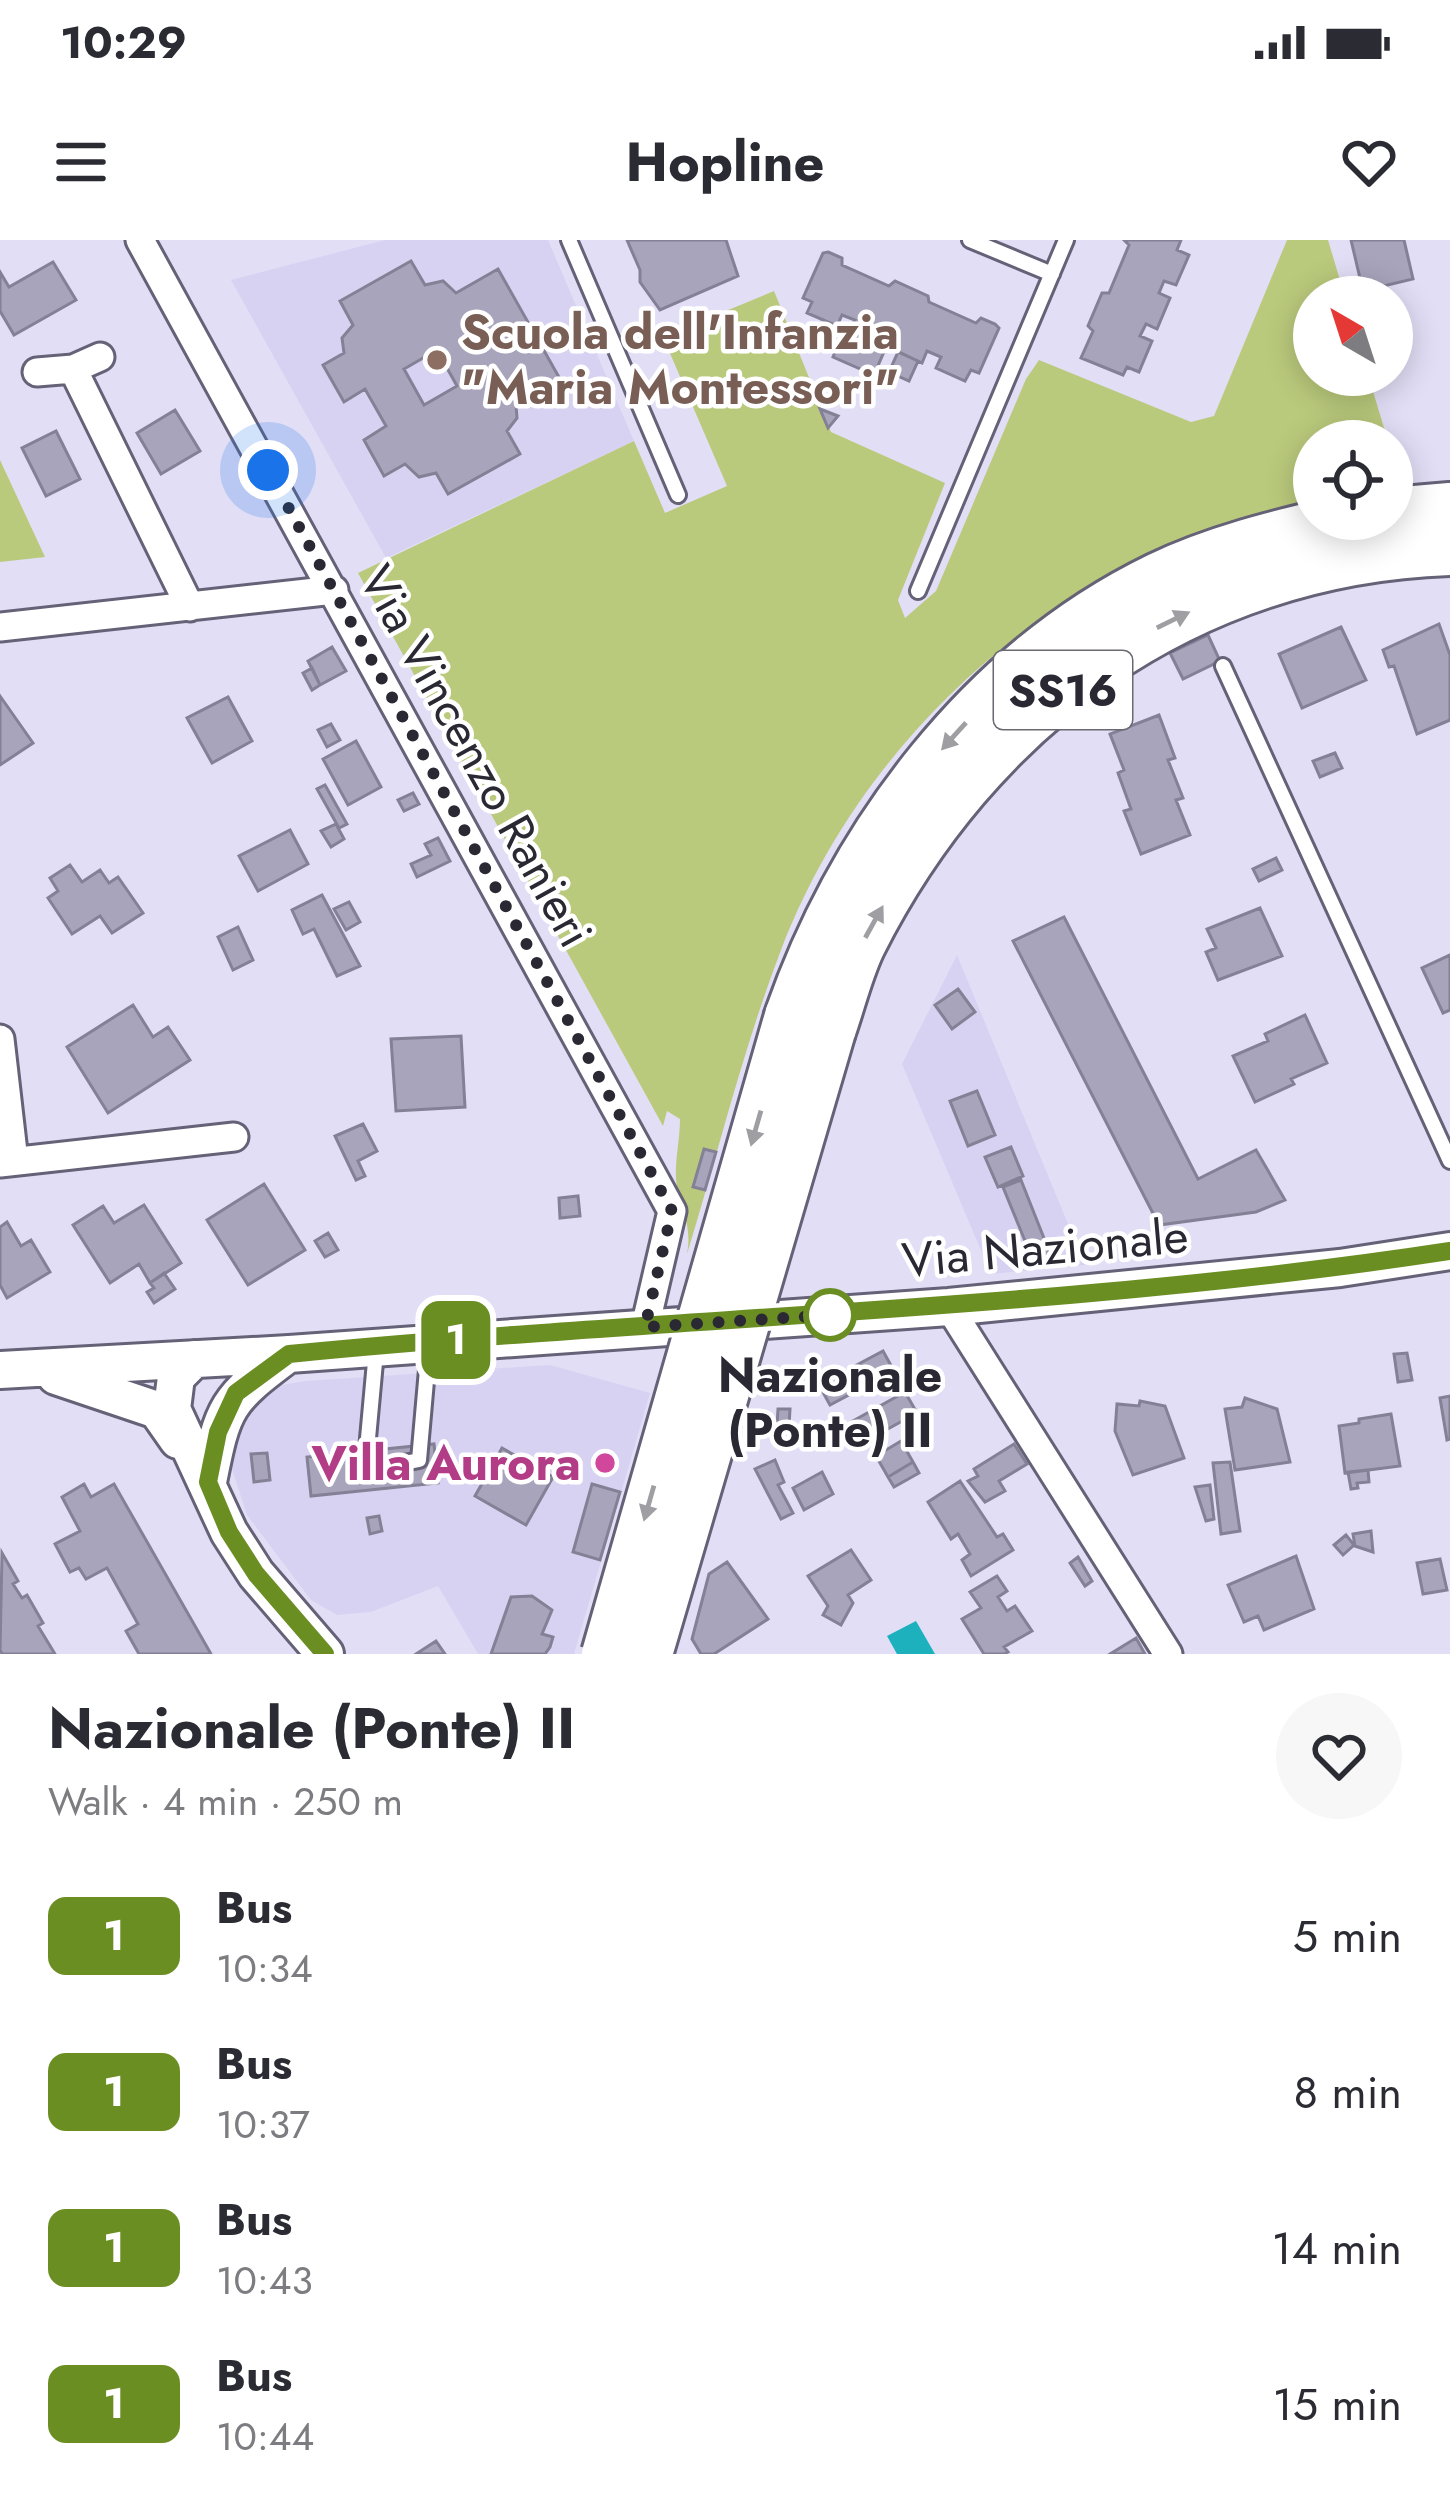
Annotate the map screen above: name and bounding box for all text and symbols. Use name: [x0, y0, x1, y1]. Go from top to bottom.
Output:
text: 10:29: [60, 10, 187, 75]
text: Hopline: [625, 123, 825, 201]
icon: menu: [48, 129, 114, 195]
icon: heart: [1336, 129, 1402, 195]
north arrow: [1293, 276, 1413, 396]
map controls: [1293, 276, 1413, 540]
place label: Scuola dell'Infanzia "Maria Montessori": [461, 298, 899, 422]
marker: Scuola dell'Infanzia "Maria Montessori": [424, 347, 450, 373]
button: locate: [1293, 420, 1413, 540]
your location: [238, 440, 298, 500]
street label: Via Vincenzo Ranieri: [342, 552, 610, 960]
one-way arrow: [1156, 610, 1191, 630]
road number: SS16: [994, 651, 1132, 729]
one-way arrow: [941, 721, 968, 751]
one-way arrow: [863, 905, 884, 940]
one-way arrow: [746, 1110, 765, 1147]
street label: Via Nazionale: [899, 1201, 1191, 1295]
marker: Nazionale (Ponte) II: [805, 1290, 855, 1340]
line badge: 1: [417, 1301, 495, 1379]
text: 1: [445, 1309, 467, 1370]
place label: Nazionale (Ponte) II: [718, 1341, 942, 1465]
place label: Villa Aurora: [310, 1429, 581, 1498]
marker: Villa Aurora: [592, 1450, 618, 1476]
one-way arrow: [639, 1485, 658, 1522]
text: Nazionale (Ponte) II: [48, 1687, 575, 1769]
button: heart: [1276, 1693, 1402, 1819]
text: Walk · 4 min · 250 m: [48, 1773, 403, 1830]
text: Bus: [216, 1875, 292, 1940]
text: 5 min: [1293, 1904, 1402, 1969]
text: 1: [103, 1905, 125, 1966]
text: 10:34: [216, 1940, 313, 1997]
text: Bus: [216, 2031, 292, 2096]
text: 8 min: [1294, 2060, 1402, 2125]
text: 1: [103, 2061, 125, 2122]
text: 10:37: [216, 2096, 310, 2153]
text: Bus: [216, 2187, 292, 2252]
text: 14 min: [1272, 2216, 1402, 2281]
text: 1: [103, 2217, 125, 2278]
text: 10:43: [216, 2252, 313, 2309]
text: Bus: [216, 2343, 292, 2408]
text: 15 min: [1272, 2372, 1402, 2437]
text: 1: [103, 2373, 125, 2434]
text: 10:44: [216, 2408, 314, 2465]

